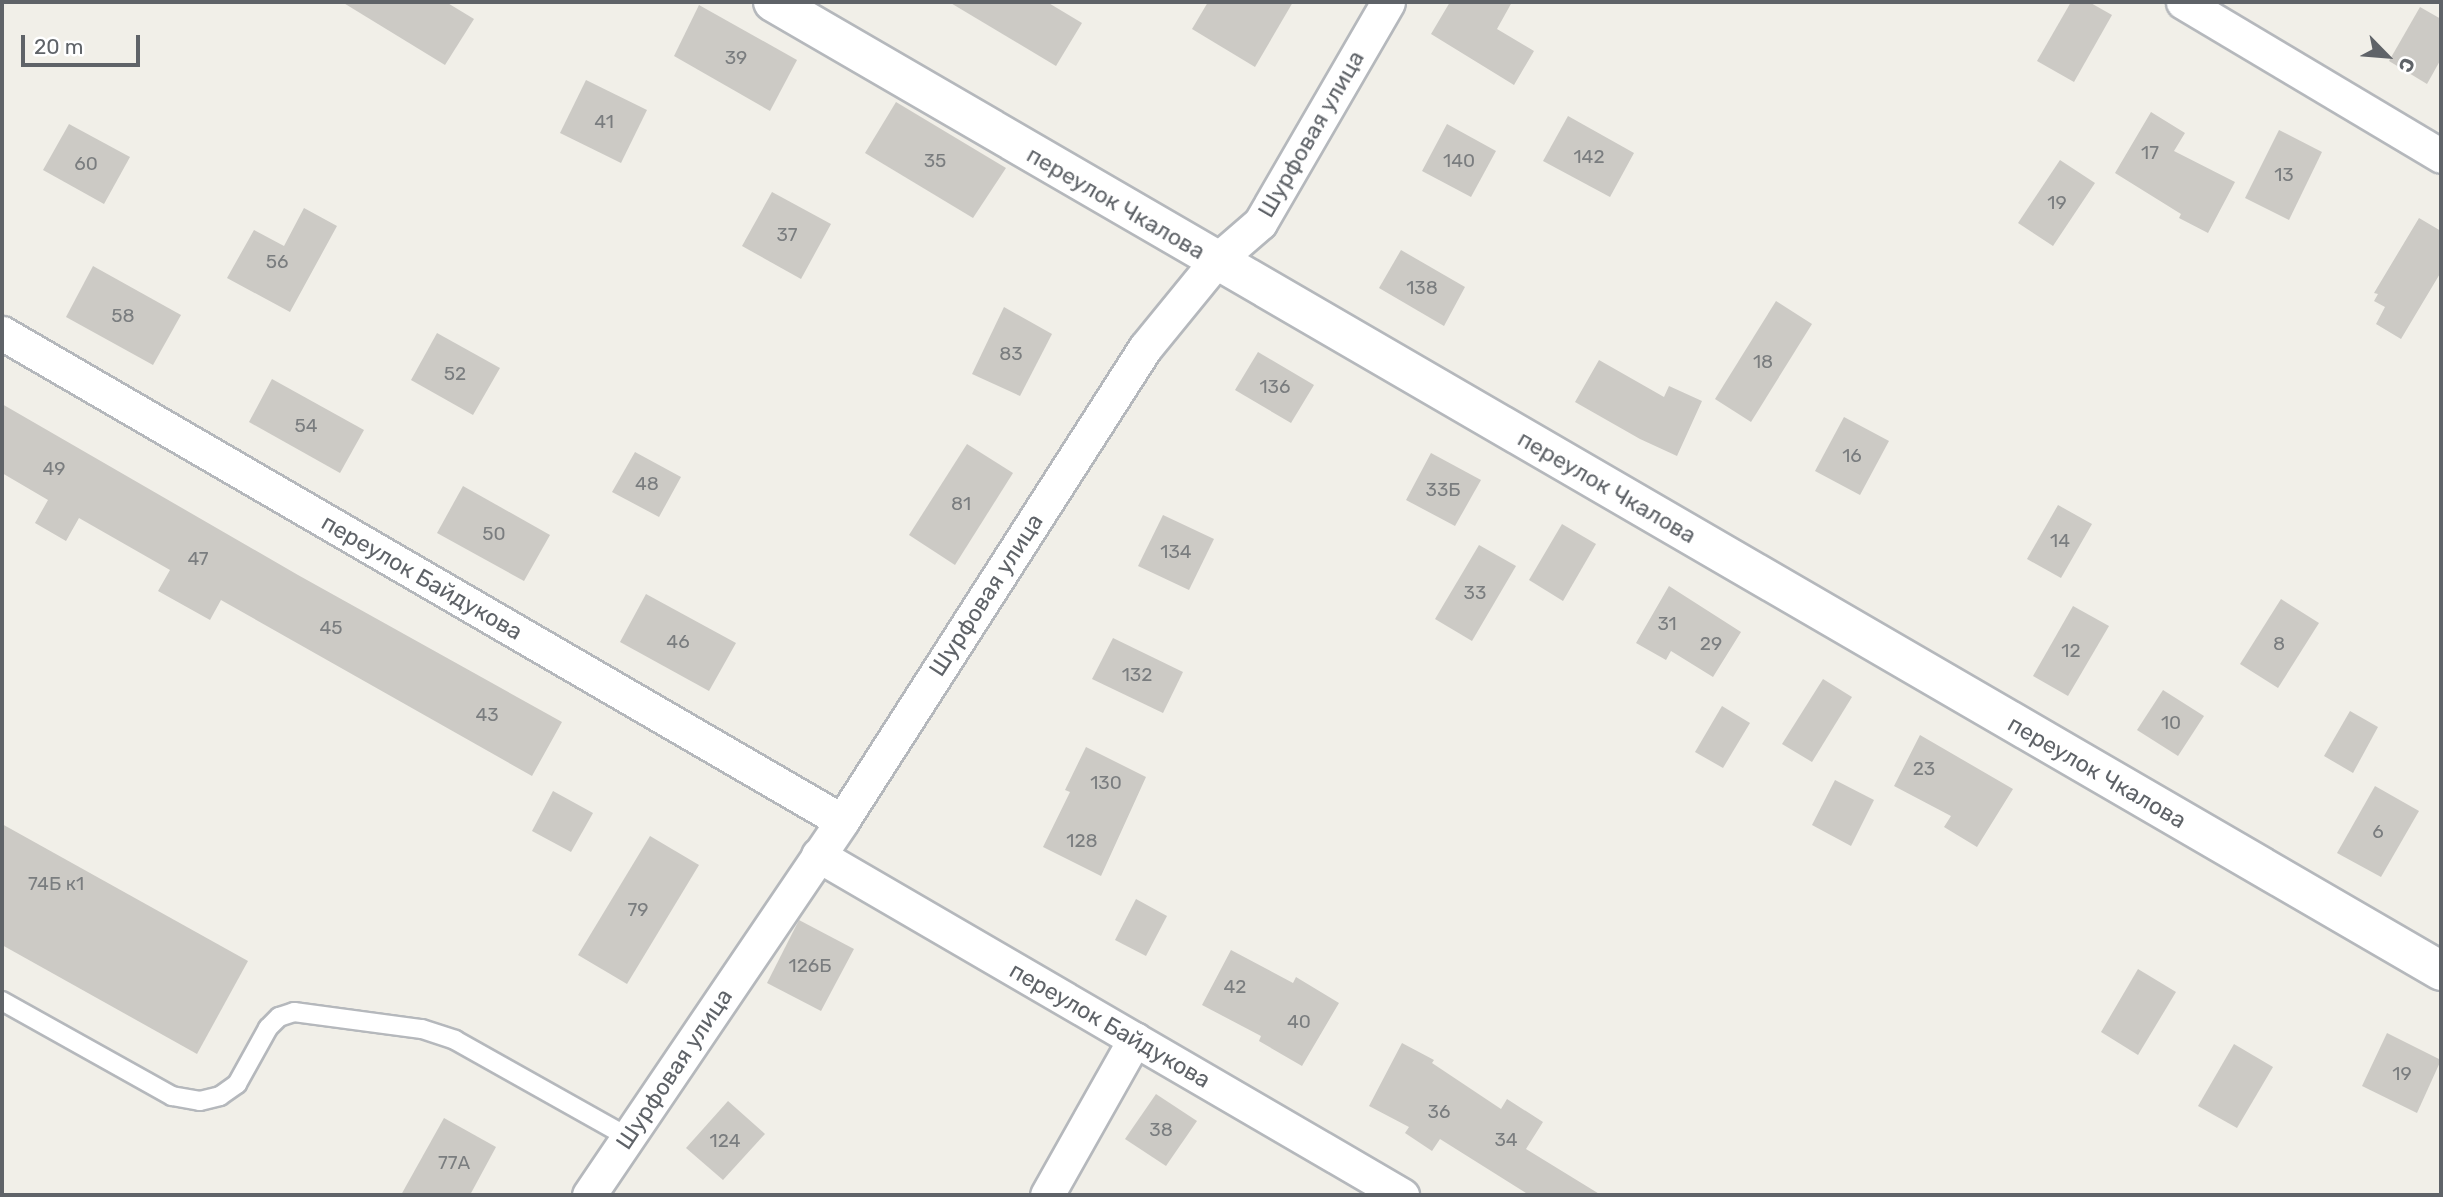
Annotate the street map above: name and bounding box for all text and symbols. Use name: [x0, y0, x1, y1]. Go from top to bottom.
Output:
scale bar: [24, 21, 144, 65]
north arrow: [2352, 21, 2422, 91]
text: 20 m: [34, 34, 83, 59]
street label: Шурфовая улица: [1252, 46, 1370, 222]
house number: 39: [725, 47, 747, 69]
text: С: [2393, 54, 2420, 76]
house number: 41: [594, 111, 614, 133]
street label: переулок Чкалова: [1022, 141, 1210, 265]
house number: 17: [2141, 142, 2159, 164]
house number: 142: [1573, 146, 1605, 168]
house number: 35: [924, 150, 946, 172]
house number: 140: [1443, 150, 1475, 172]
house number: 60: [74, 153, 98, 175]
house number: 13: [2274, 164, 2294, 186]
house number: 19: [2047, 192, 2067, 214]
house number: 37: [776, 224, 798, 246]
house number: 56: [266, 251, 288, 273]
house number: 138: [1406, 277, 1438, 299]
house number: 58: [111, 305, 135, 327]
house number: 83: [999, 343, 1023, 365]
house number: 18: [1753, 351, 1773, 373]
house number: 52: [444, 363, 466, 385]
house number: 136: [1259, 376, 1291, 398]
house number: 54: [294, 415, 318, 437]
street label: переулок Чкалова: [1513, 425, 1701, 549]
house number: 16: [1842, 445, 1862, 467]
house number: 49: [43, 458, 65, 480]
house number: 48: [635, 473, 659, 495]
house number: 33Б: [1426, 479, 1460, 501]
house number: 81: [951, 493, 971, 515]
street label: переулок Байдукова: [317, 508, 527, 646]
street label: Шурфовая улица: [923, 509, 1049, 681]
house number: 50: [482, 523, 506, 545]
house number: 14: [2050, 530, 2070, 552]
house number: 134: [1160, 541, 1192, 563]
house number: 47: [187, 548, 209, 570]
house number: 33: [1464, 582, 1486, 604]
house number: 31: [1657, 613, 1677, 635]
house number: 45: [319, 617, 343, 639]
house number: 46: [666, 631, 690, 653]
house number: 29: [1700, 633, 1722, 655]
house number: 8: [2273, 633, 2285, 655]
house number: 12: [2061, 640, 2081, 662]
house number: 132: [1122, 664, 1152, 686]
house number: 43: [475, 704, 499, 726]
street label: переулок Чкалова: [2003, 710, 2191, 834]
house number: 10: [2161, 712, 2181, 734]
house number: 23: [1913, 758, 1935, 780]
house number: 130: [1090, 772, 1122, 794]
house number: 6: [2372, 821, 2384, 843]
house number: 128: [1066, 830, 1098, 852]
house number: 74Б к1: [28, 873, 84, 895]
house number: 79: [627, 899, 649, 921]
house number: 126Б: [789, 955, 831, 977]
street label: переулок Байдукова: [1005, 956, 1215, 1094]
house number: 42: [1224, 976, 1246, 998]
street label: Шурфовая улица: [610, 983, 738, 1155]
house number: 40: [1287, 1011, 1311, 1033]
house number: 19: [2392, 1063, 2412, 1085]
house number: 36: [1428, 1101, 1450, 1123]
house number: 38: [1149, 1119, 1173, 1141]
house number: 34: [1494, 1129, 1518, 1151]
house number: 124: [710, 1130, 740, 1152]
house number: 77А: [438, 1152, 470, 1174]

